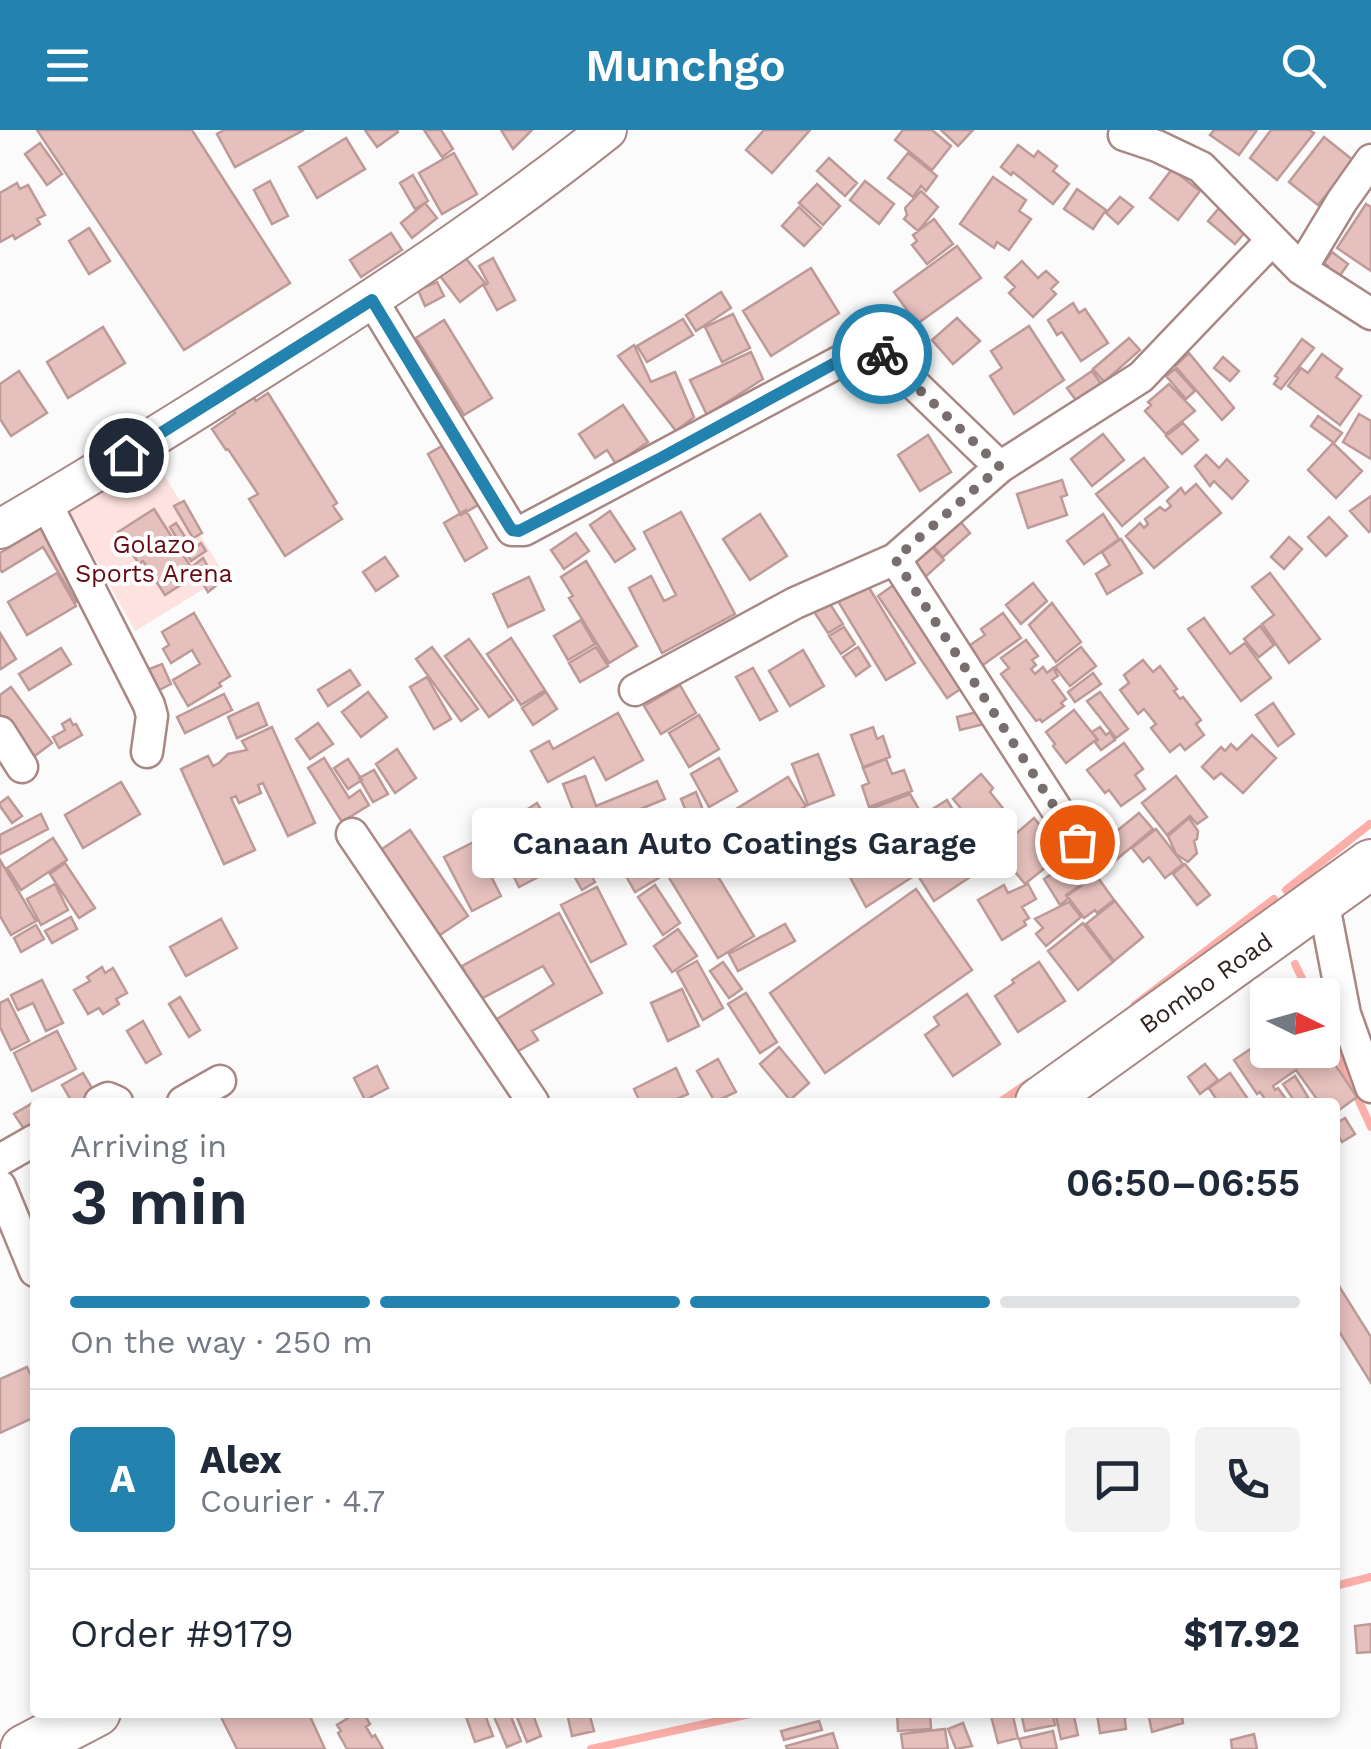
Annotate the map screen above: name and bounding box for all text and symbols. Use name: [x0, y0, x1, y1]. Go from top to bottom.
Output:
icon: menu: [40, 38, 95, 93]
icon: search: [1276, 38, 1331, 93]
text: Munchgo: [585, 39, 786, 92]
courier: [832, 304, 932, 404]
icon: bike: [855, 327, 910, 382]
pin: [84, 413, 169, 498]
icon: home: [99, 428, 154, 483]
park label: Golazo Sports Arena: [75, 530, 233, 588]
pin: [1035, 800, 1120, 885]
callout: Canaan Auto Coatings Garage: [472, 807, 1017, 877]
icon: bag: [1050, 815, 1105, 870]
text: Canaan Auto Coatings Garage: [512, 824, 977, 862]
street label: Bombo Road: [1134, 927, 1278, 1039]
north arrow: [1250, 978, 1340, 1068]
map controls: [1250, 978, 1340, 1068]
text: Arriving in: [70, 1127, 227, 1165]
text: 06:50–06:55: [1066, 1161, 1300, 1205]
text: 3 min: [70, 1164, 248, 1240]
text: On the way · 250 m: [70, 1323, 373, 1361]
button: chat: [1065, 1427, 1170, 1532]
button: phone: [1195, 1427, 1300, 1532]
text: Alex: [200, 1438, 282, 1482]
text: A: [110, 1457, 135, 1501]
text: Courier · 4.7: [200, 1482, 385, 1520]
text: Order #9179: [70, 1612, 294, 1656]
text: $17.92: [1184, 1612, 1300, 1656]

